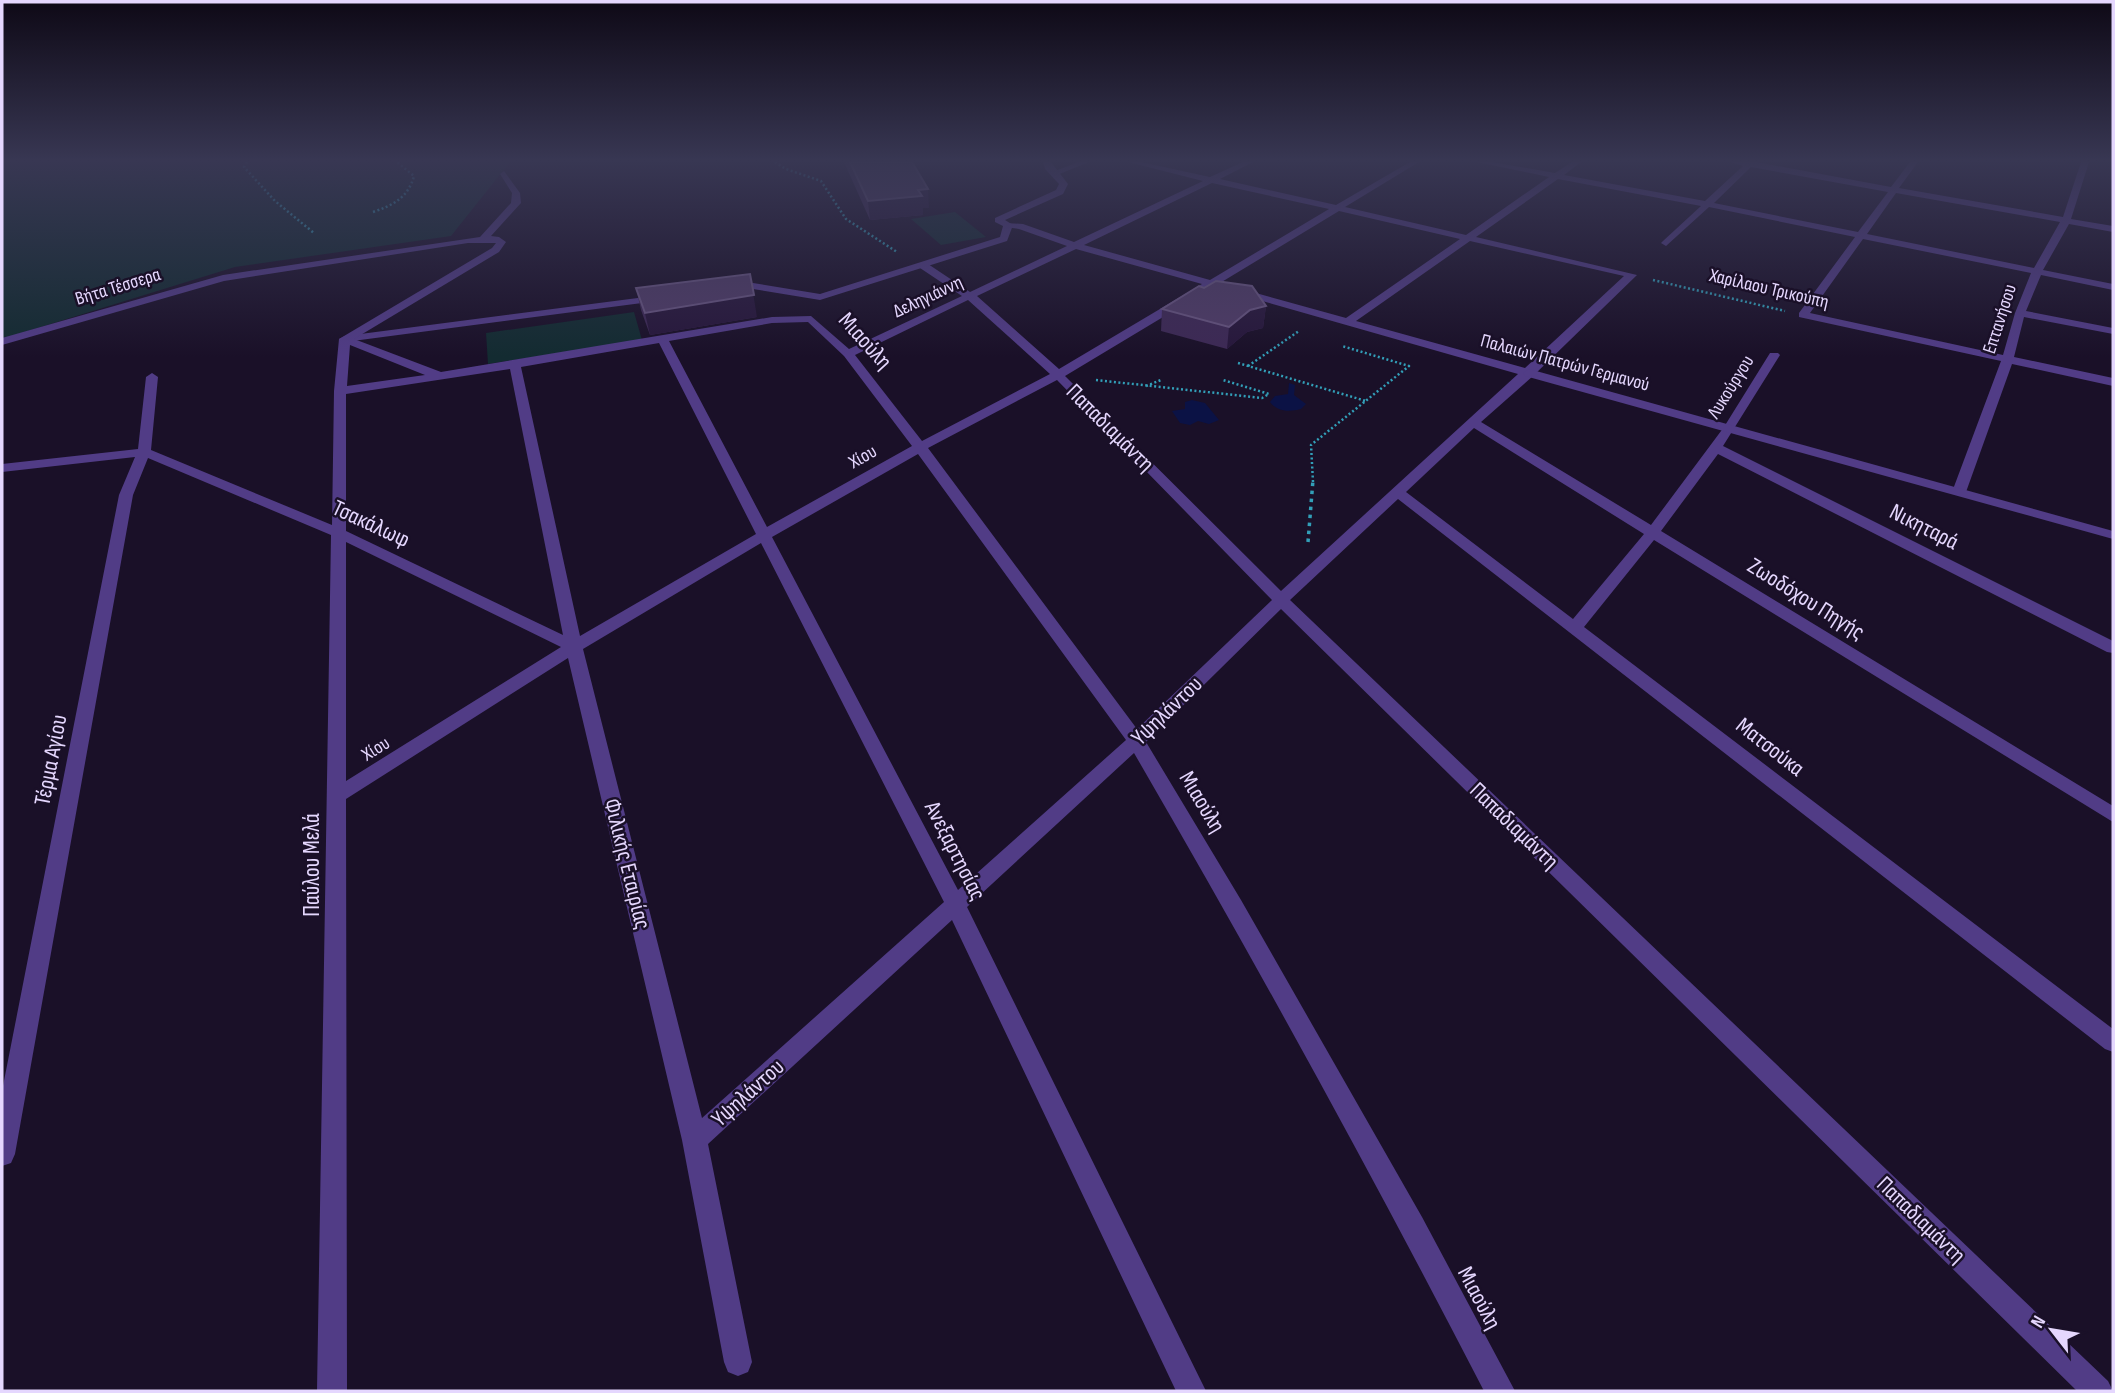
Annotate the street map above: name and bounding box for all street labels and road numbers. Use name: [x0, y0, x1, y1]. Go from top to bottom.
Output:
street label: Βήτα Τέσσερα: [73, 263, 163, 311]
street label: Χαρίλαου Τρικούπη: [1706, 264, 1831, 314]
street label: Δεληγιάννη: [890, 271, 966, 323]
street label: Επτανήσου: [1978, 281, 2022, 357]
street label: Μιαούλη: [832, 307, 898, 375]
street label: Παλαιών Πατρών Γερμανού: [1478, 329, 1652, 397]
street label: Λυκούργου: [1702, 351, 1759, 424]
street label: Παπαδιαμάντη: [1060, 378, 1160, 478]
street label: Χίου: [844, 440, 881, 474]
street label: Τσακάλωφ: [328, 494, 414, 554]
street label: Νικηταρά: [1885, 498, 1963, 556]
street label: Ζωοδόχου Πηγής: [1742, 552, 1870, 646]
street label: Υψηλάντου: [1126, 670, 1208, 752]
street label: Τέρμα Αγίου: [28, 712, 74, 808]
street label: Ματσούκα: [1730, 712, 1810, 783]
street label: Χίου: [357, 732, 394, 767]
street label: Μιαούλη: [1173, 766, 1231, 838]
street label: Παπαδιαμάντη: [1464, 777, 1564, 875]
street label: Φιλικής Εταιρίας: [597, 796, 657, 932]
street label: Ανεξαρτησίας: [918, 796, 992, 905]
street label: Παύλου Μελά: [298, 813, 326, 917]
street label: Υψηλάντου: [706, 1053, 790, 1133]
street label: Παπαδιαμάντη: [1871, 1171, 1971, 1269]
street label: Μιαούλη: [1451, 1262, 1507, 1334]

